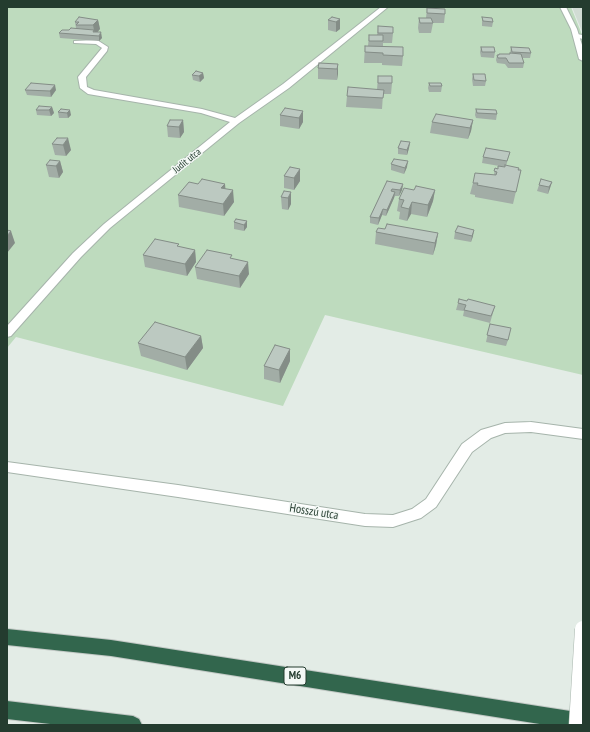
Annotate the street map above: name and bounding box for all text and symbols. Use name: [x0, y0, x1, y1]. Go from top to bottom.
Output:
street label: Judit utca: [171, 146, 203, 176]
street label: Hosszú utca: [289, 501, 339, 523]
road number: M6: [284, 667, 306, 685]

